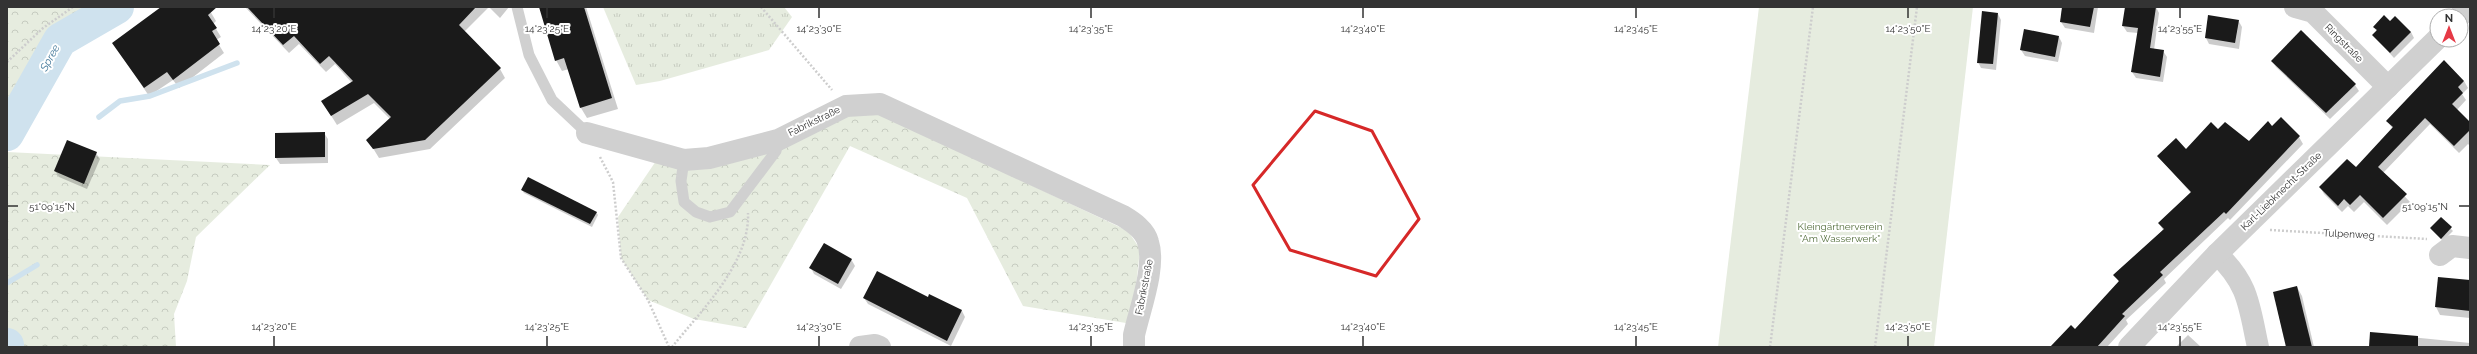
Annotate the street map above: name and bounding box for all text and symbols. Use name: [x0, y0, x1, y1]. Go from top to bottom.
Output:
north arrow: [2429, 8, 2469, 48]
text: N: [2445, 12, 2453, 25]
street label: Ringstraße: [2323, 22, 2365, 64]
text: 14°23'20"E: [251, 23, 297, 34]
text: 14°23'25"E: [525, 23, 569, 34]
text: 14°23'30"E: [796, 23, 842, 34]
text: 14°23'35"E: [1069, 23, 1113, 34]
text: 14°23'40"E: [1341, 23, 1385, 34]
text: 14°23'45"E: [1614, 23, 1658, 34]
text: 14°23'50"E: [1885, 23, 1931, 34]
text: 14°23'55"E: [2158, 23, 2202, 34]
water label: Spree: [37, 42, 63, 74]
street label: Fabrikstraße: [786, 104, 842, 138]
street label: Karl-Liebknecht-Straße: [2238, 150, 2324, 232]
text: 51°09'15"N: [29, 201, 75, 212]
text: 51°09'15"N: [2402, 201, 2448, 212]
park label: Kleingärtnerverein "Am Wasserwerk": [1798, 221, 1883, 244]
street label: Tulpenweg: [2323, 227, 2375, 241]
street label: Fabrikstraße: [1133, 258, 1155, 316]
text: 14°23'20"E: [251, 321, 297, 332]
text: 14°23'25"E: [525, 321, 569, 332]
text: 14°23'30"E: [796, 321, 842, 332]
text: 14°23'35"E: [1069, 321, 1113, 332]
text: 14°23'40"E: [1341, 321, 1385, 332]
text: 14°23'45"E: [1614, 321, 1658, 332]
text: 14°23'50"E: [1885, 321, 1931, 332]
text: 14°23'55"E: [2158, 321, 2202, 332]

